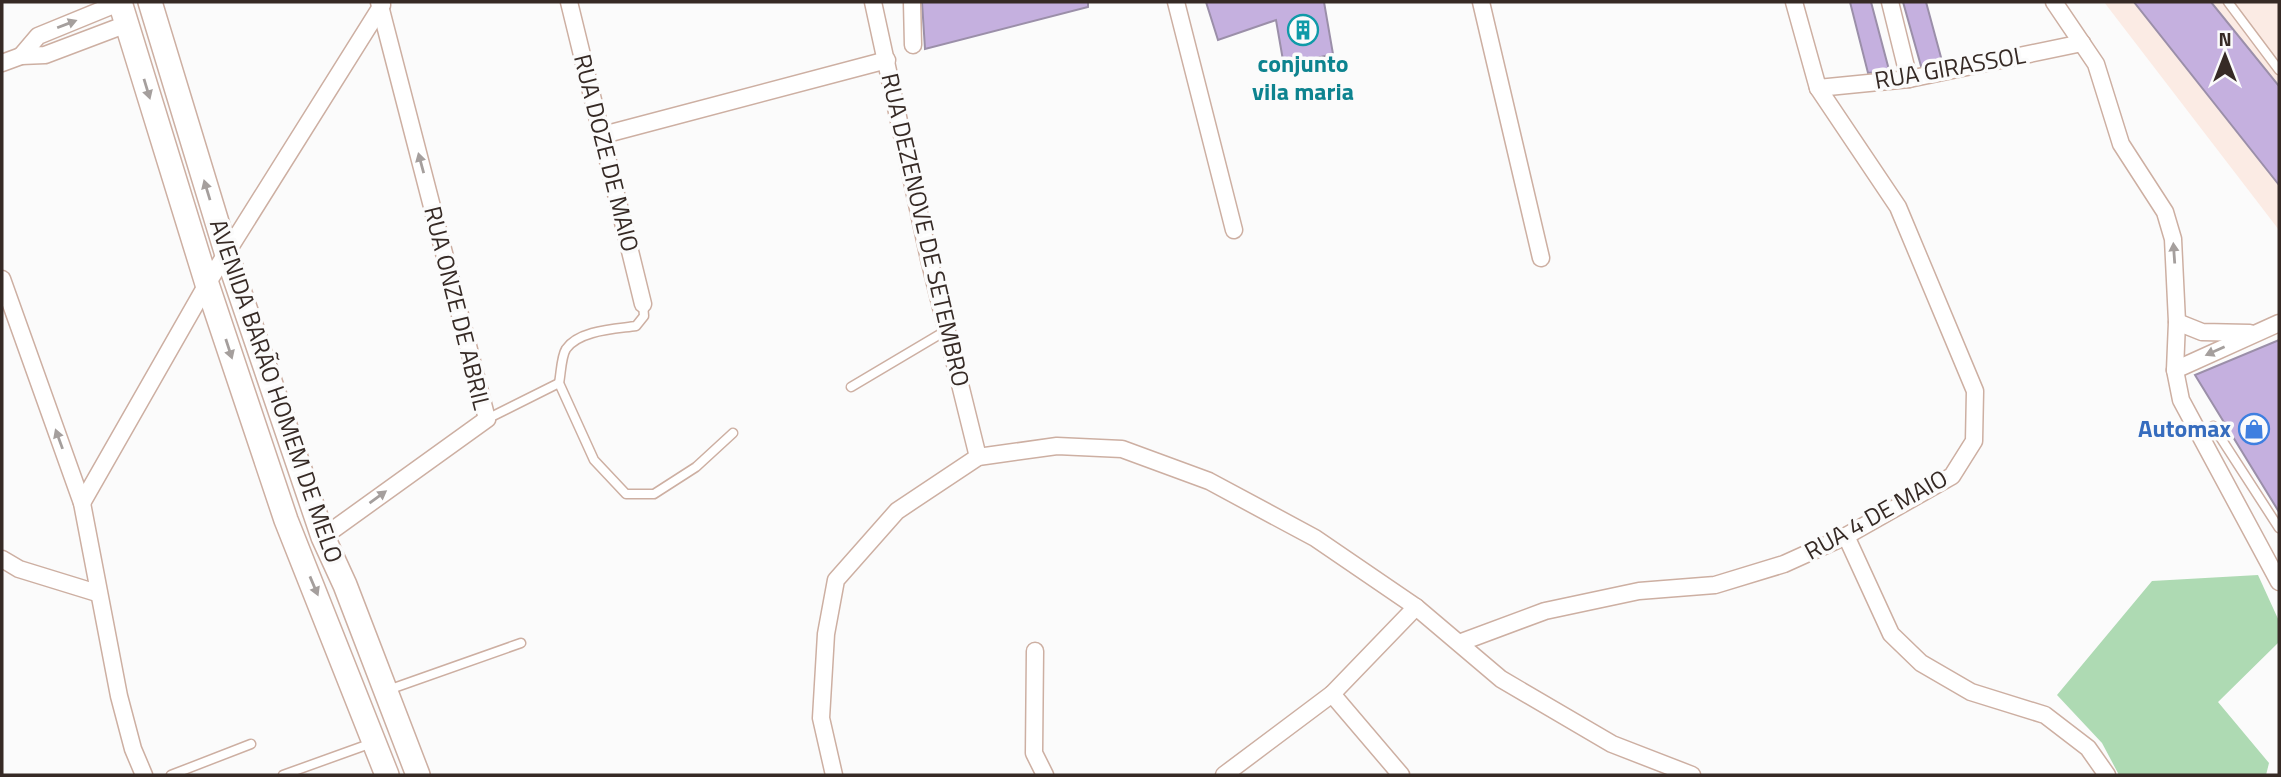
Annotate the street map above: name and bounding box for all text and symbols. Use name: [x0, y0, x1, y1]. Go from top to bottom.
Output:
building icon: conjunto vila maria: [1286, 13, 1320, 47]
one-way arrow: [56, 19, 77, 30]
north arrow: [2190, 21, 2260, 91]
text: N: [2218, 24, 2232, 53]
street label: RUA GIRASSOL: [1872, 36, 2029, 98]
place label: conjunto vila maria: [1252, 45, 1354, 109]
street label: RUA DOZE DE MAIO: [565, 50, 649, 255]
street label: RUA DEZENOVE DE SETEMBRO: [872, 70, 980, 390]
one-way arrow: [142, 79, 152, 100]
one-way arrow: [415, 152, 426, 174]
one-way arrow: [202, 179, 212, 200]
street label: RUA ONZE DE ABRIL: [415, 202, 501, 414]
street label: AVENIDA BARÃO HOMEM DE MELO: [201, 214, 353, 567]
one-way arrow: [2168, 242, 2179, 264]
one-way arrow: [224, 339, 235, 360]
one-way arrow: [2205, 346, 2226, 357]
place label: Automax: [2138, 410, 2232, 446]
shop icon: Automax: [2237, 412, 2271, 446]
one-way arrow: [53, 428, 64, 449]
street label: RUA 4 DE MAIO: [1797, 460, 1954, 568]
one-way arrow: [369, 490, 387, 504]
one-way arrow: [308, 576, 319, 597]

